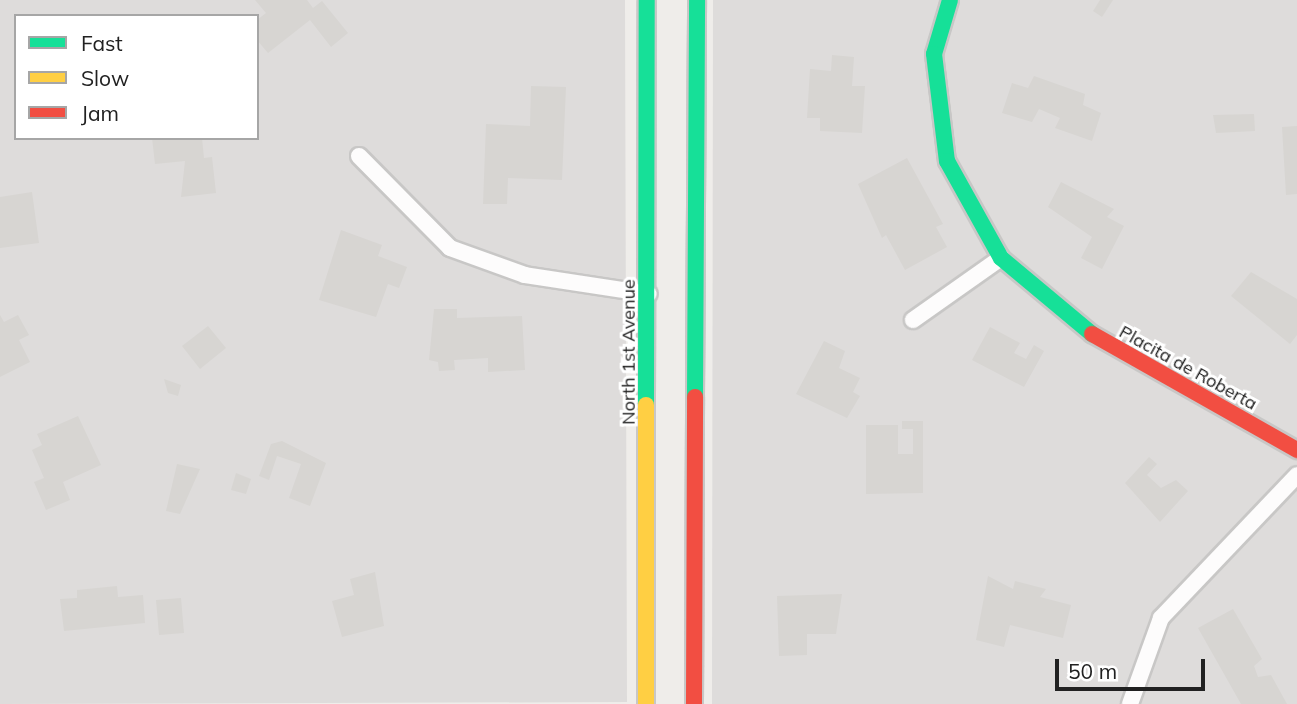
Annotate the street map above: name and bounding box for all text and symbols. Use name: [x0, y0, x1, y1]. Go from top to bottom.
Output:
legend: [14, 14, 259, 140]
text: Fast: [81, 30, 123, 56]
text: Slow: [81, 65, 129, 91]
text: Jam: [81, 100, 119, 126]
street label: North 1st Avenue: [618, 279, 640, 425]
street label: Placita de Roberta: [1115, 321, 1261, 415]
scale bar: [1059, 644, 1210, 688]
text: 50 m: [1068, 658, 1117, 684]

